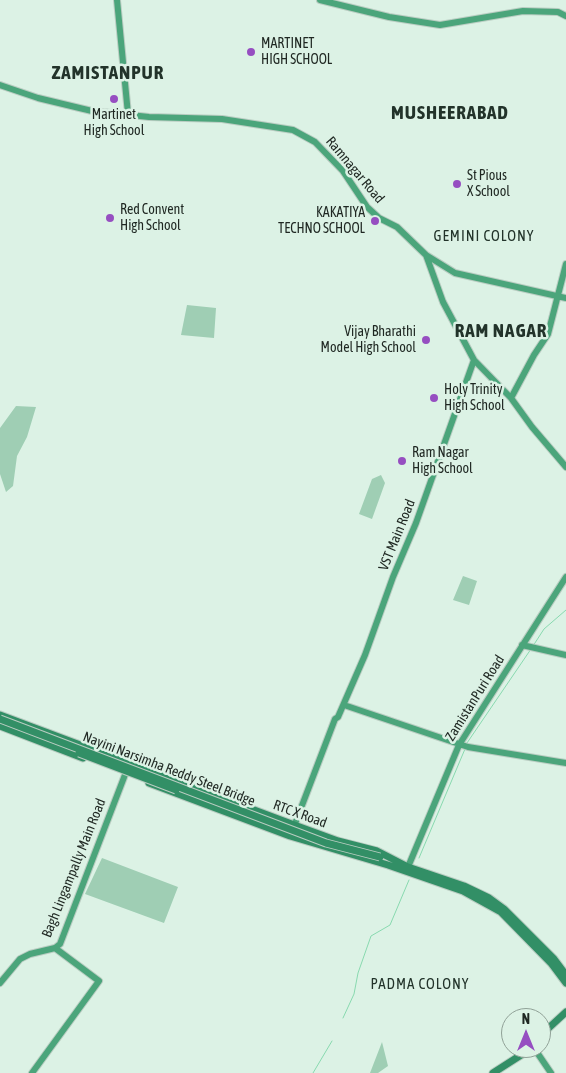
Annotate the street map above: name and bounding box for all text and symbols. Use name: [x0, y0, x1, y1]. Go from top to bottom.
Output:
place label: MARTINET HIGH SCHOOL: [261, 36, 332, 68]
marker: MARTINET HIGH SCHOOL: [245, 46, 257, 58]
district label: ZAMISTANPUR: [50, 62, 166, 84]
marker: Martinet High School: [108, 93, 120, 105]
district label: MUSHEERABAD: [390, 102, 510, 124]
place label: Martinet High School: [84, 107, 144, 140]
street label: Ramnagar Road: [322, 133, 388, 207]
place label: St Pious X School: [467, 168, 510, 200]
marker: St Pious X School: [451, 178, 463, 190]
place label: Red Convent High School: [120, 202, 184, 234]
place label: KAKATIYA TECHNO SCHOOL: [278, 205, 365, 238]
marker: Red Convent High School: [104, 212, 116, 224]
marker: KAKATIYA TECHNO SCHOOL: [369, 215, 381, 227]
district label: GEMINI COLONY: [432, 227, 536, 245]
district label: RAM NAGAR: [454, 320, 548, 342]
place label: Vijay Bharathi Model High School: [321, 324, 416, 357]
marker: Vijay Bharathi Model High School: [420, 334, 432, 346]
place label: Holy Trinity High School: [444, 382, 505, 414]
marker: Holy Trinity High School: [428, 392, 440, 404]
place label: Ram Nagar High School: [412, 445, 473, 478]
marker: Ram Nagar High School: [396, 455, 408, 467]
street label: VST Main Road: [375, 497, 419, 573]
street label: ZamistanPuri Road: [442, 652, 508, 744]
street label: Nayini Narsimha Reddy Steel Bridge: [81, 728, 257, 810]
street label: Bagh Lingampally Main Road: [38, 796, 110, 940]
street label: RTC X Road: [271, 797, 329, 831]
district label: PADMA COLONY: [369, 975, 471, 993]
north arrow: [501, 1008, 551, 1058]
text: N: [522, 1011, 530, 1027]

